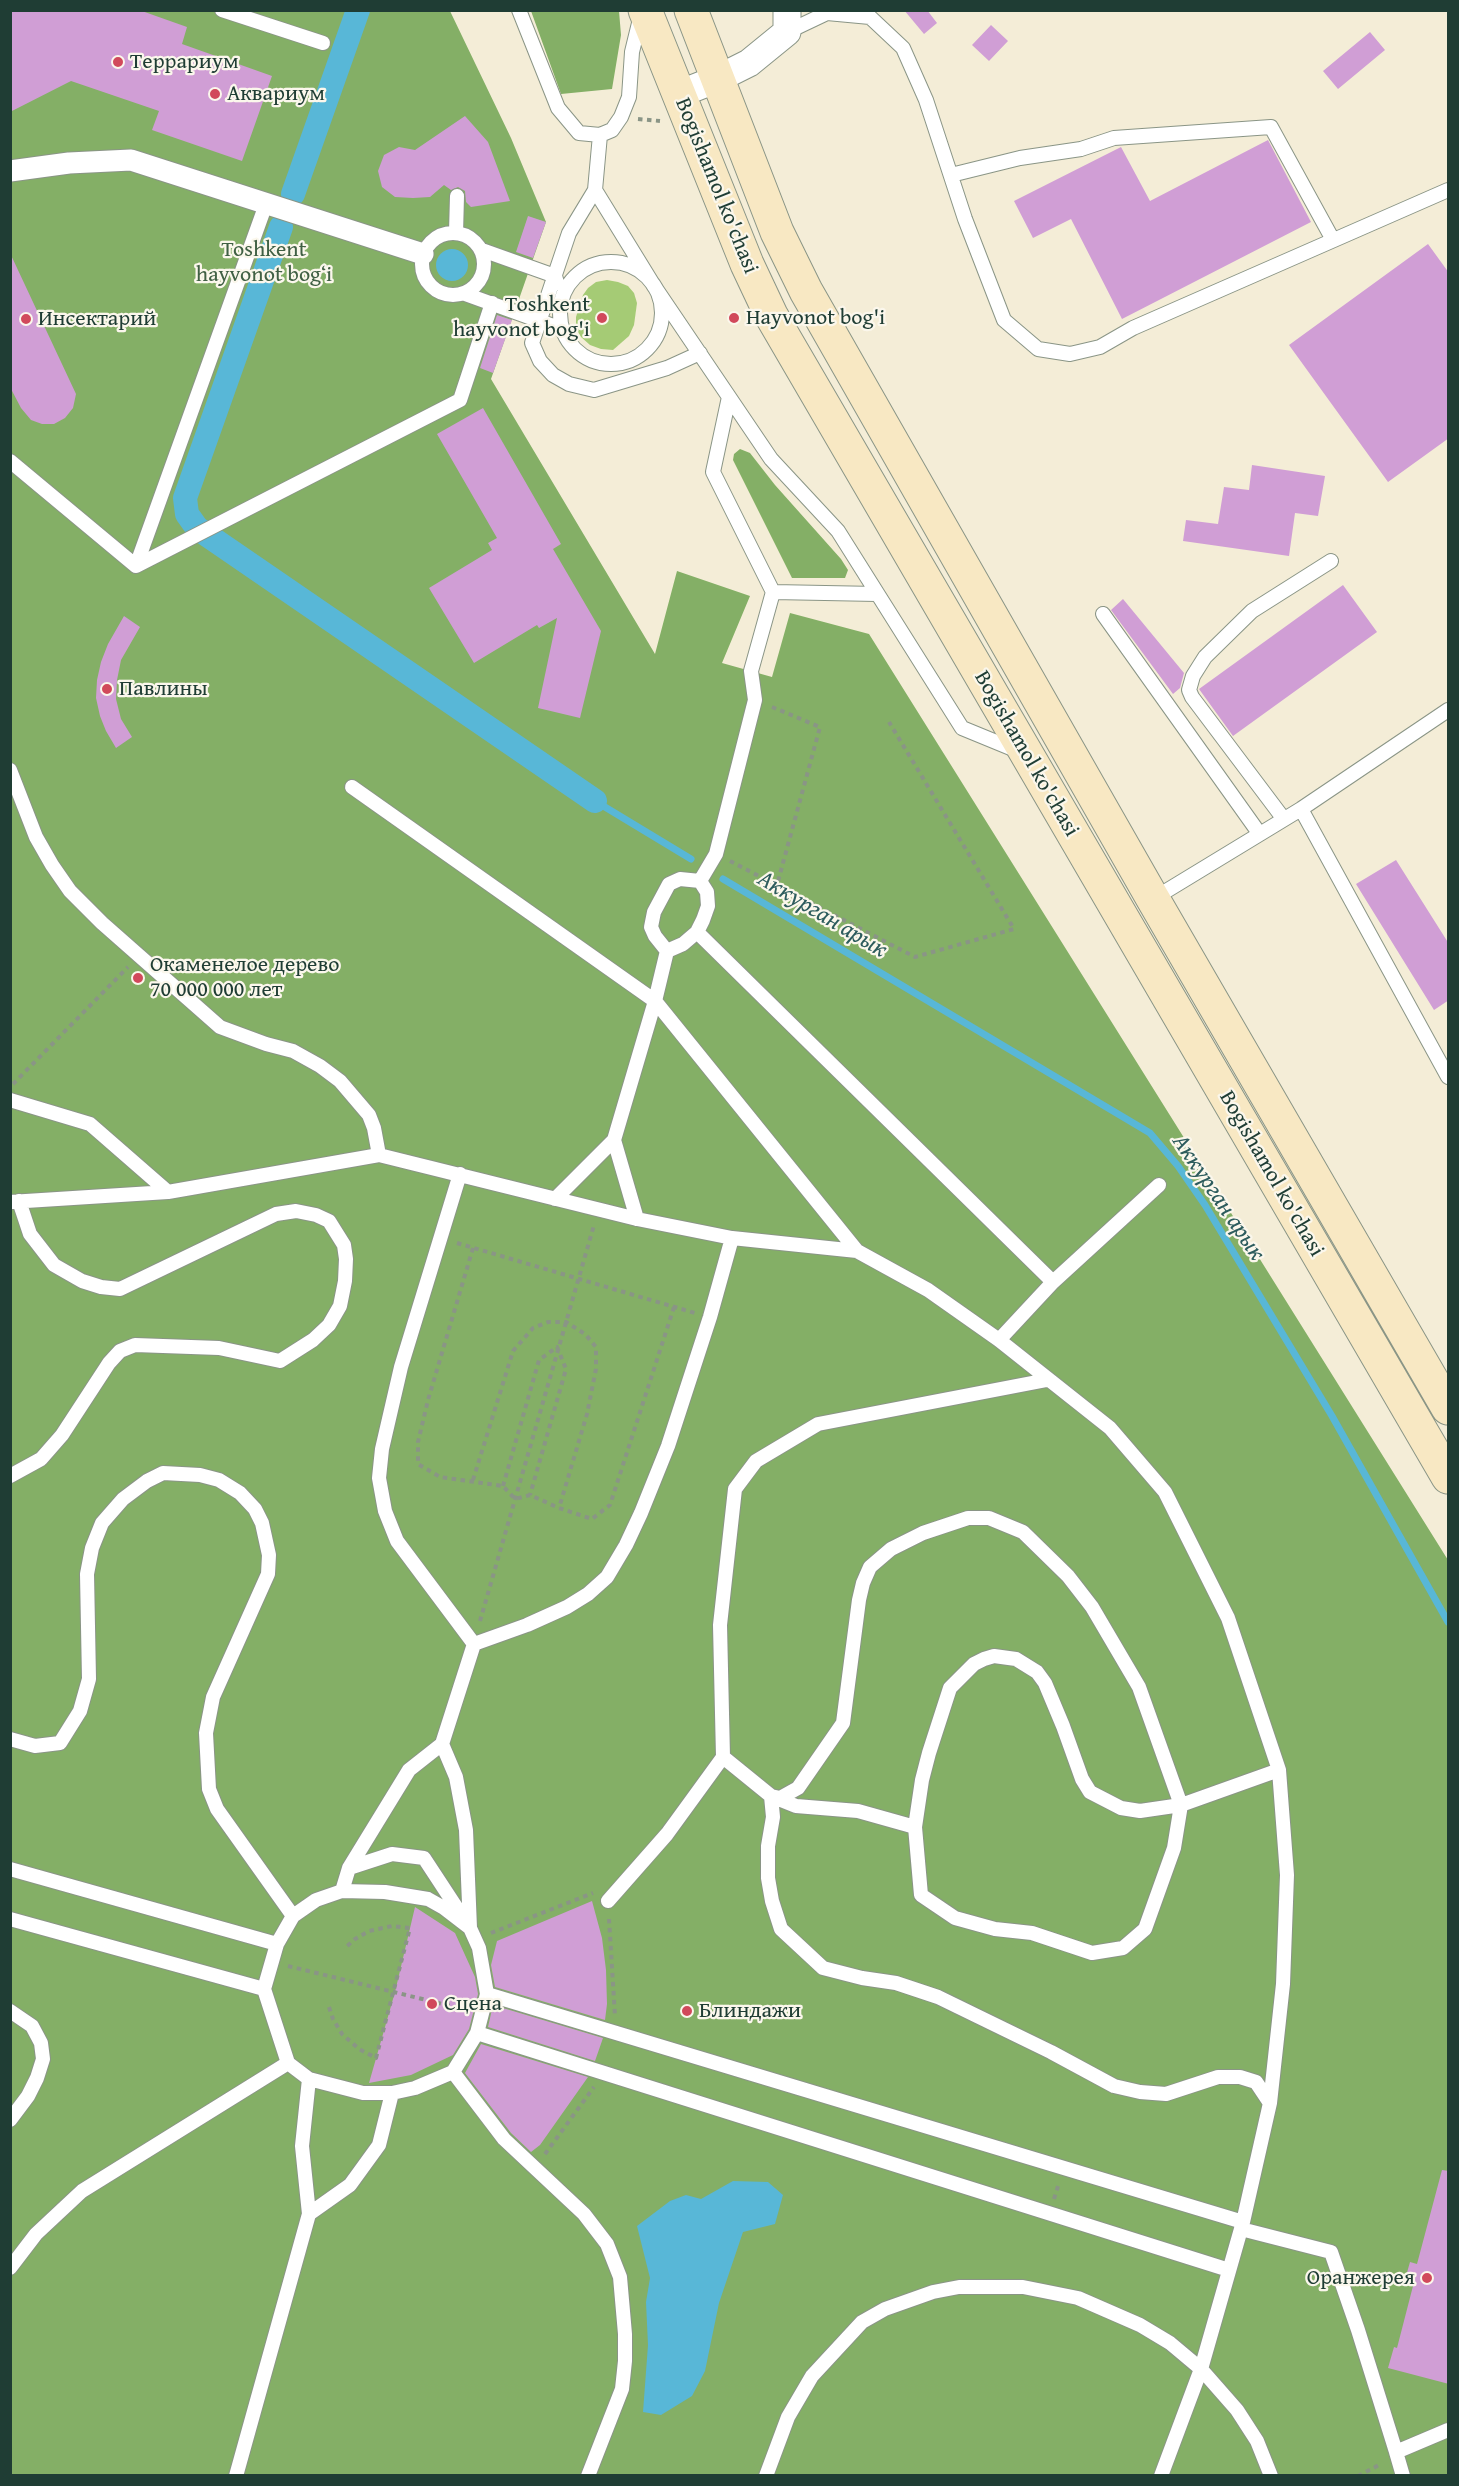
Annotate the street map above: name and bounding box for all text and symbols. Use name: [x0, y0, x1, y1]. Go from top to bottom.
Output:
place label: Террариум: [130, 49, 239, 75]
marker: Террариум: [111, 55, 125, 69]
place label: Аквариум: [227, 81, 325, 107]
marker: Аквариум: [208, 87, 222, 101]
street label: Bogishamol ko'chasi: [669, 94, 763, 278]
park label: Toshkent hayvonot bogʻi: [196, 237, 332, 288]
place label: Toshkent hayvonot bog'i: [453, 292, 590, 344]
place label: Hayvonot bog'i: [746, 305, 885, 331]
place label: Инсектарий: [38, 306, 156, 332]
marker: Toshkent hayvonot bog'i: [595, 311, 609, 325]
marker: Hayvonot bog'i: [727, 311, 741, 325]
marker: Инсектарий: [19, 312, 33, 326]
street label: Bogishamol ko'chasi: [968, 666, 1084, 842]
place label: Павлины: [119, 676, 208, 702]
marker: Павлины: [100, 682, 114, 696]
water label: Аккурган арык: [752, 865, 892, 965]
place label: Окаменелое дерево 70 000 000 лет: [150, 952, 339, 1004]
marker: Окаменелое дерево 70 000 000 лет: [131, 971, 145, 985]
street label: Bogishamol ko'chasi: [1213, 1086, 1329, 1262]
water label: Аккурган арык: [1165, 1129, 1271, 1267]
place label: Сцена: [444, 1991, 502, 2017]
marker: Сцена: [425, 1997, 439, 2011]
place label: Блиндажи: [699, 1998, 801, 2024]
marker: Блиндажи: [680, 2004, 694, 2018]
place label: Оранжерея: [1307, 2265, 1415, 2291]
marker: Оранжерея: [1420, 2271, 1434, 2285]

